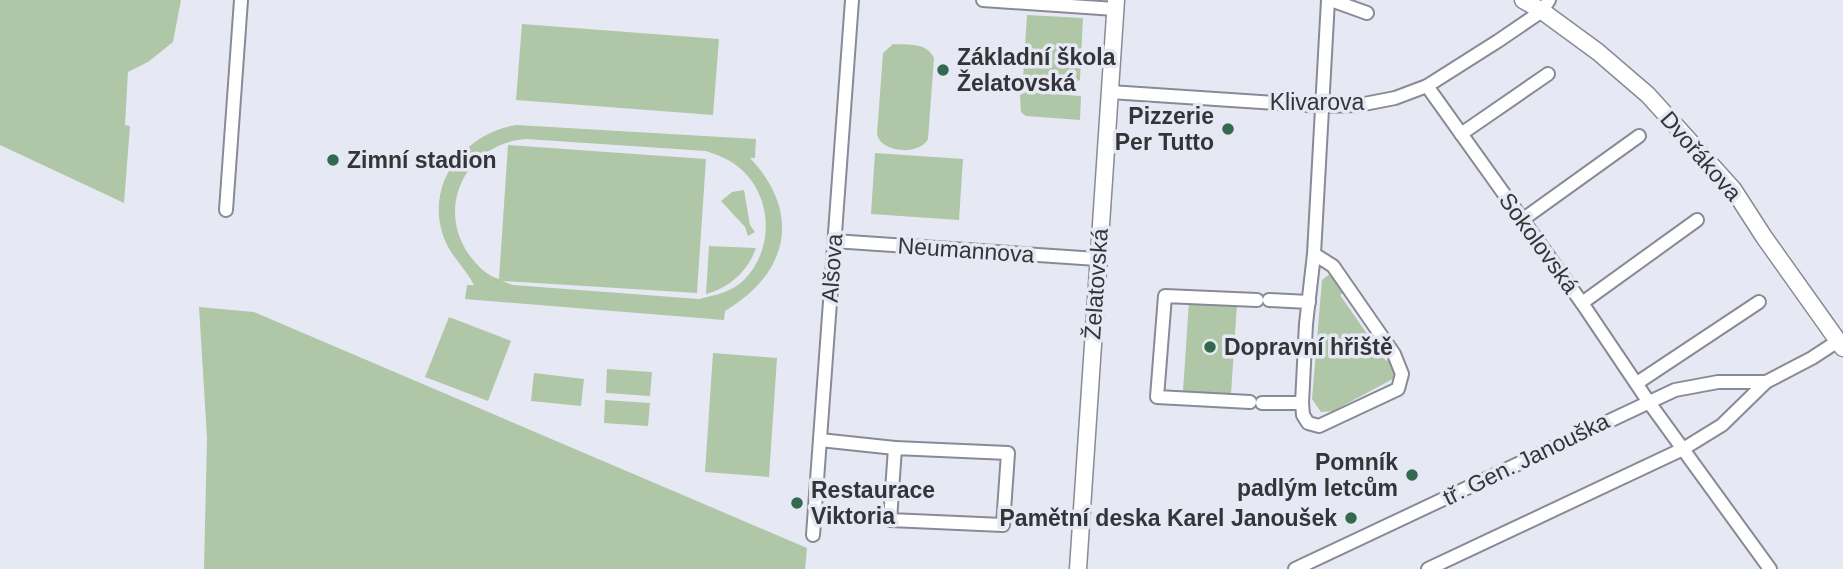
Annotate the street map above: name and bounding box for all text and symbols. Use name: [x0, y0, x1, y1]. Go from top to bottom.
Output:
place label: Základní škola Želatovská: [957, 44, 1116, 96]
marker: Základní škola Želatovská: [935, 62, 951, 78]
street label: Klivarova: [1270, 89, 1364, 115]
place label: Pizzerie Per Tutto: [1115, 103, 1214, 155]
street label: Dvořákova: [1655, 106, 1747, 206]
marker: Pizzerie Per Tutto: [1220, 121, 1236, 137]
place label: Zimní stadion: [347, 147, 497, 173]
marker: Zimní stadion: [325, 152, 341, 168]
street label: Sokolovská: [1494, 188, 1584, 298]
street label: Želatovská: [1079, 227, 1113, 340]
street label: Alšova: [817, 232, 847, 303]
street label: Neumannova: [897, 232, 1035, 268]
place label: Dopravní hřiště: [1224, 334, 1393, 360]
marker: Dopravní hřiště: [1202, 339, 1218, 355]
street label: tř. Gen. Janouška: [1439, 407, 1613, 510]
place label: Pomník padlým letcům: [1237, 449, 1398, 501]
marker: Pomník padlým letcům: [1404, 467, 1420, 483]
place label: Restaurace Viktoria: [811, 477, 935, 529]
marker: Restaurace Viktoria: [789, 495, 805, 511]
place label: Pamětní deska Karel Janoušek: [1000, 505, 1337, 531]
marker: Pamětní deska Karel Janoušek: [1343, 510, 1359, 526]

